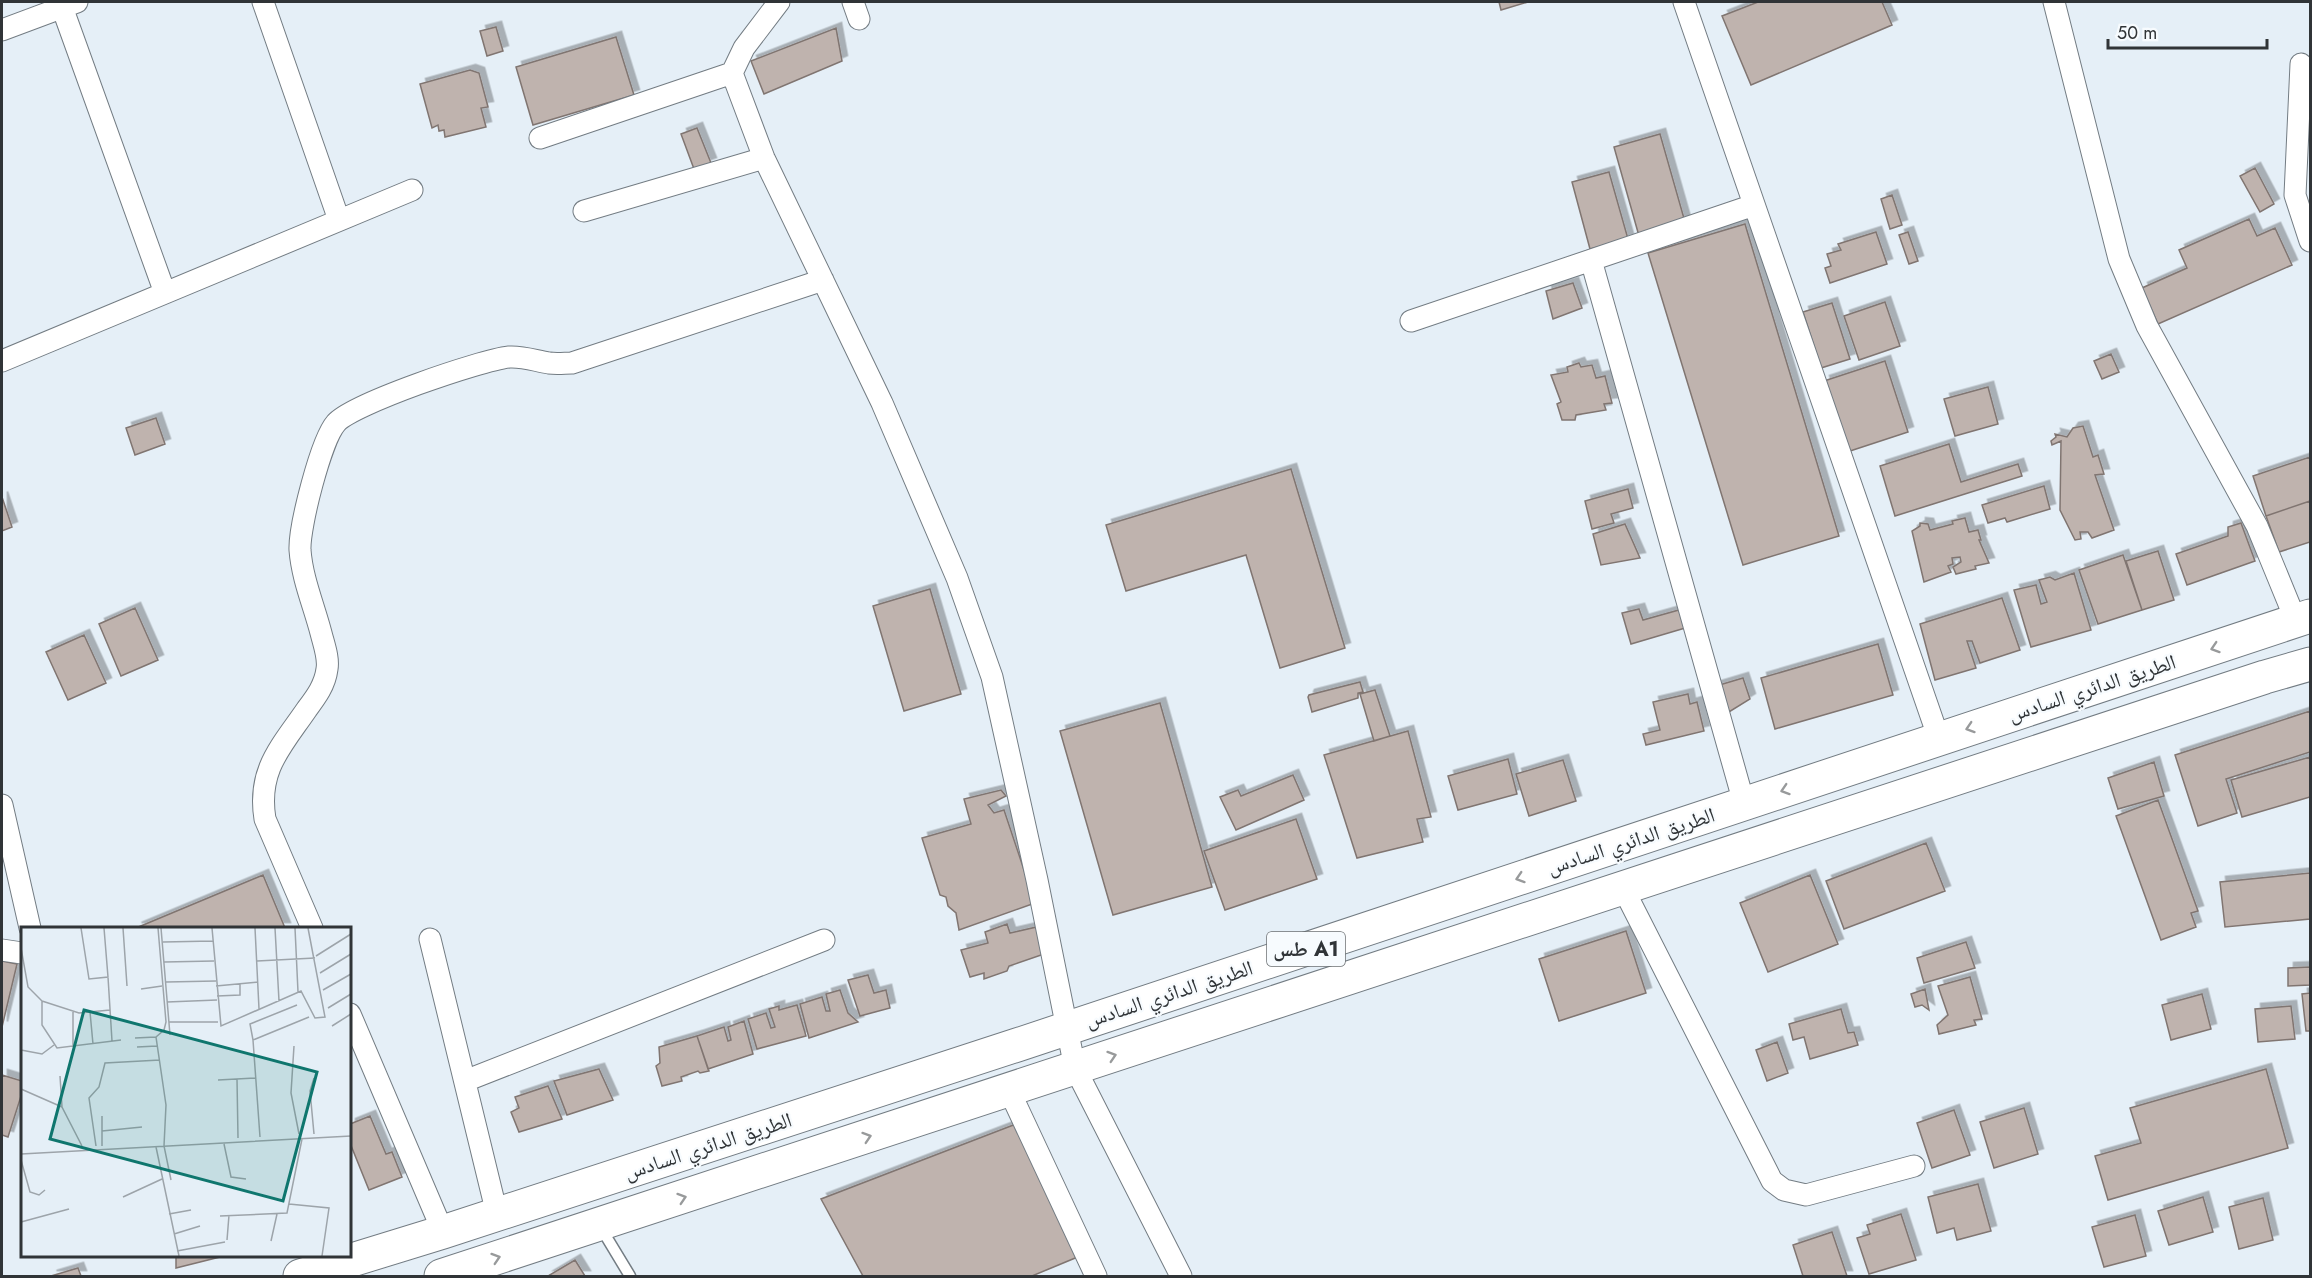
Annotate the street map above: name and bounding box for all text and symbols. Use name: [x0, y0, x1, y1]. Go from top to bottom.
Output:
scale bar: [2108, 12, 2267, 50]
text: 50 m: [2117, 20, 2157, 46]
one-way arrow: [2210, 640, 2221, 653]
street label: الطريق الدائري السادس: [2004, 647, 2180, 731]
one-way arrow: [1965, 721, 1976, 734]
one-way arrow: [1780, 782, 1791, 795]
street label: الطريق الدائري السادس: [1543, 800, 1719, 884]
one-way arrow: [1515, 870, 1526, 883]
inset map: [21, 927, 351, 1257]
road number: طس A1: [1267, 932, 1345, 966]
street label: الطريق الدائري السادس: [1081, 953, 1257, 1037]
one-way arrow: [1106, 1051, 1117, 1063]
street label: الطريق الدائري السادس: [620, 1105, 796, 1189]
one-way arrow: [861, 1132, 872, 1144]
one-way arrow: [676, 1193, 687, 1205]
one-way arrow: [490, 1253, 501, 1266]

